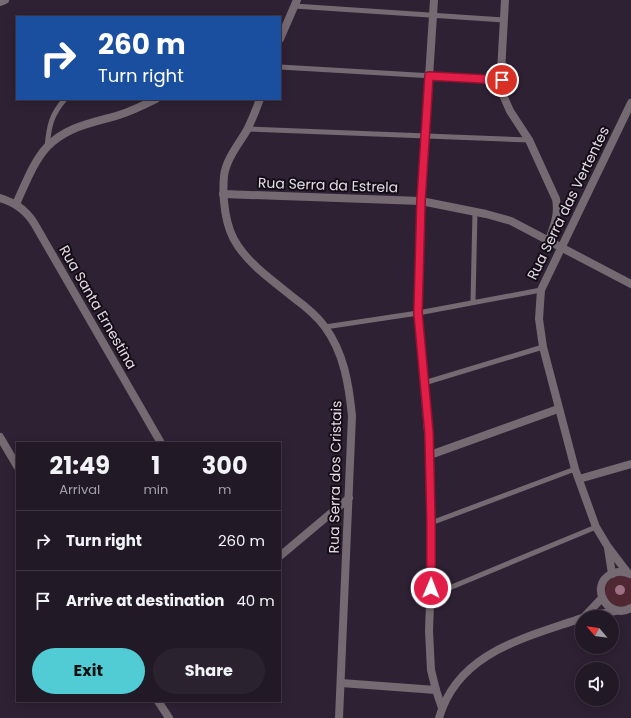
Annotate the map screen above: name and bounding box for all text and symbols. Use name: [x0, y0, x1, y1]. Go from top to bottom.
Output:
text: 260 m: [98, 25, 186, 64]
icon: right: [32, 32, 84, 84]
text: Turn right: [98, 63, 184, 88]
pin: [485, 63, 519, 97]
icon: arrive: [491, 69, 513, 91]
street label: Rua Serra das Vertentes: [522, 123, 614, 283]
street label: Rua Serra da Estrela: [258, 173, 398, 197]
street label: Rua Santa Ernestina: [54, 241, 142, 373]
street label: Rua Serra dos Cristais: [324, 400, 346, 554]
text: 21:49: [49, 449, 110, 482]
text: 1: [151, 449, 160, 482]
text: 300: [202, 449, 248, 482]
text: Arrival: [59, 480, 100, 499]
text: min: [143, 480, 168, 499]
text: m: [218, 480, 231, 499]
icon: right: [32, 530, 54, 552]
text: Turn right: [66, 530, 142, 551]
text: 260 m: [218, 530, 265, 551]
position arrow: [410, 567, 452, 609]
icon: arrive: [32, 590, 54, 612]
text: Arrive at destination: [66, 590, 224, 611]
text: 40 m: [236, 590, 275, 611]
north arrow: [575, 610, 619, 654]
map controls: [575, 610, 619, 706]
button: Exit: [32, 648, 145, 694]
button: Share: [153, 648, 265, 694]
button: sound: [575, 662, 619, 706]

